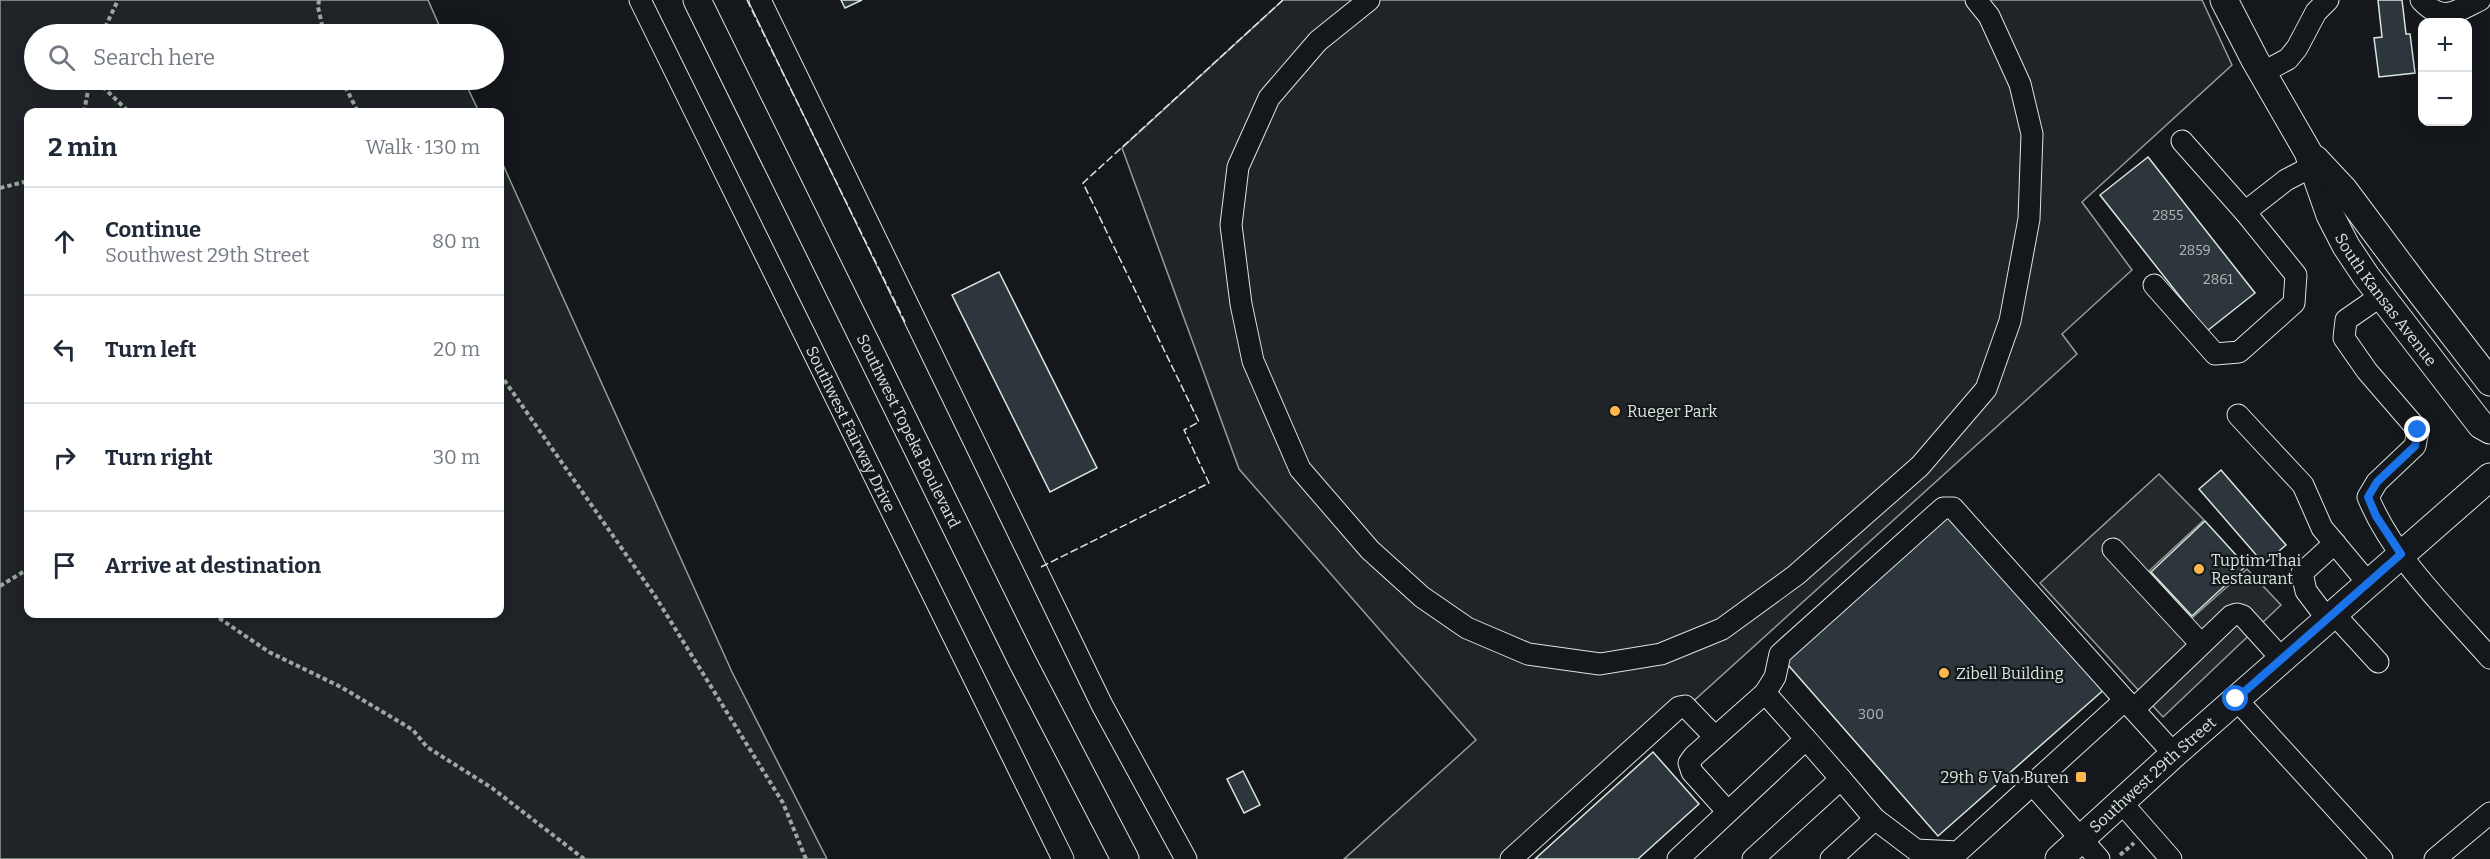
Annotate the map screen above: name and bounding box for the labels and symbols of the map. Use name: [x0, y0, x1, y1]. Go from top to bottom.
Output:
house number: 2855: [2153, 207, 2183, 224]
street label: South Kansas Avenue: [2331, 230, 2441, 370]
house number: 2859: [2179, 242, 2211, 259]
house number: 2861: [2203, 271, 2233, 288]
street label: Southwest Topeka Boulevard: [853, 331, 965, 531]
street label: Southwest Fairway Drive: [802, 343, 900, 515]
place label: Rueger Park: [1627, 402, 1717, 421]
marker: Rueger Park: [1608, 404, 1622, 418]
route end: [2404, 416, 2430, 442]
place label: Tuptim Thai Restaurant: [2211, 551, 2301, 588]
marker: Tuptim Thai Restaurant: [2192, 562, 2206, 576]
place label: Zibell Building: [1956, 664, 2064, 683]
marker: Zibell Building: [1937, 666, 1951, 680]
route start: [2222, 685, 2248, 711]
house number: 300: [1858, 706, 1884, 723]
street label: Southwest 29th Street: [2085, 712, 2220, 836]
place label: 29th & Van Buren: [1941, 768, 2069, 787]
marker: 29th & Van Buren: [2074, 770, 2088, 784]

